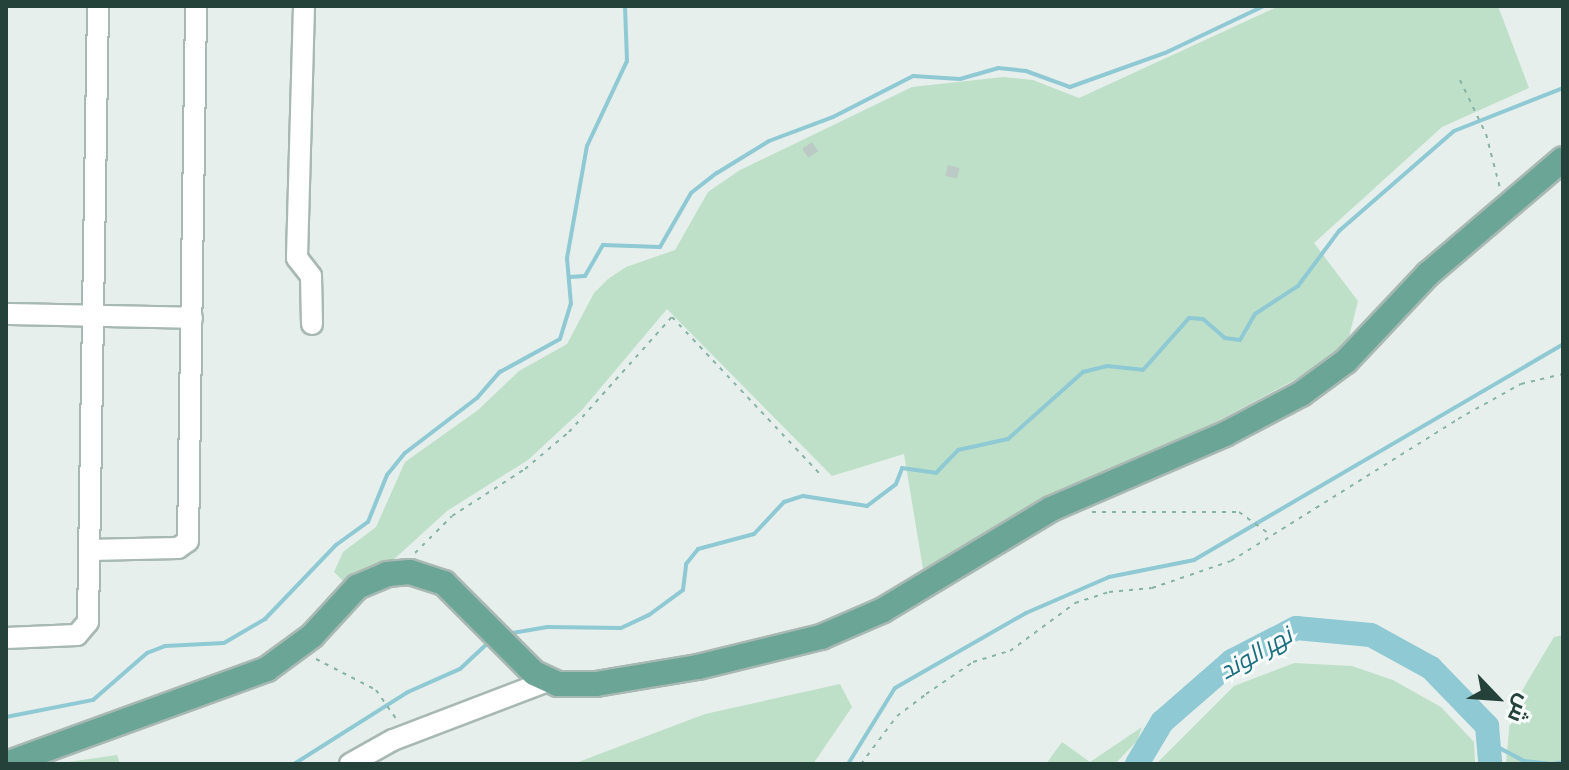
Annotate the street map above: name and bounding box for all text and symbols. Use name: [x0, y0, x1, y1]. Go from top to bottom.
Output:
water label: نهر الوند: [1214, 622, 1298, 686]
north arrow: [1457, 658, 1537, 738]
text: ش: [1501, 690, 1537, 727]

